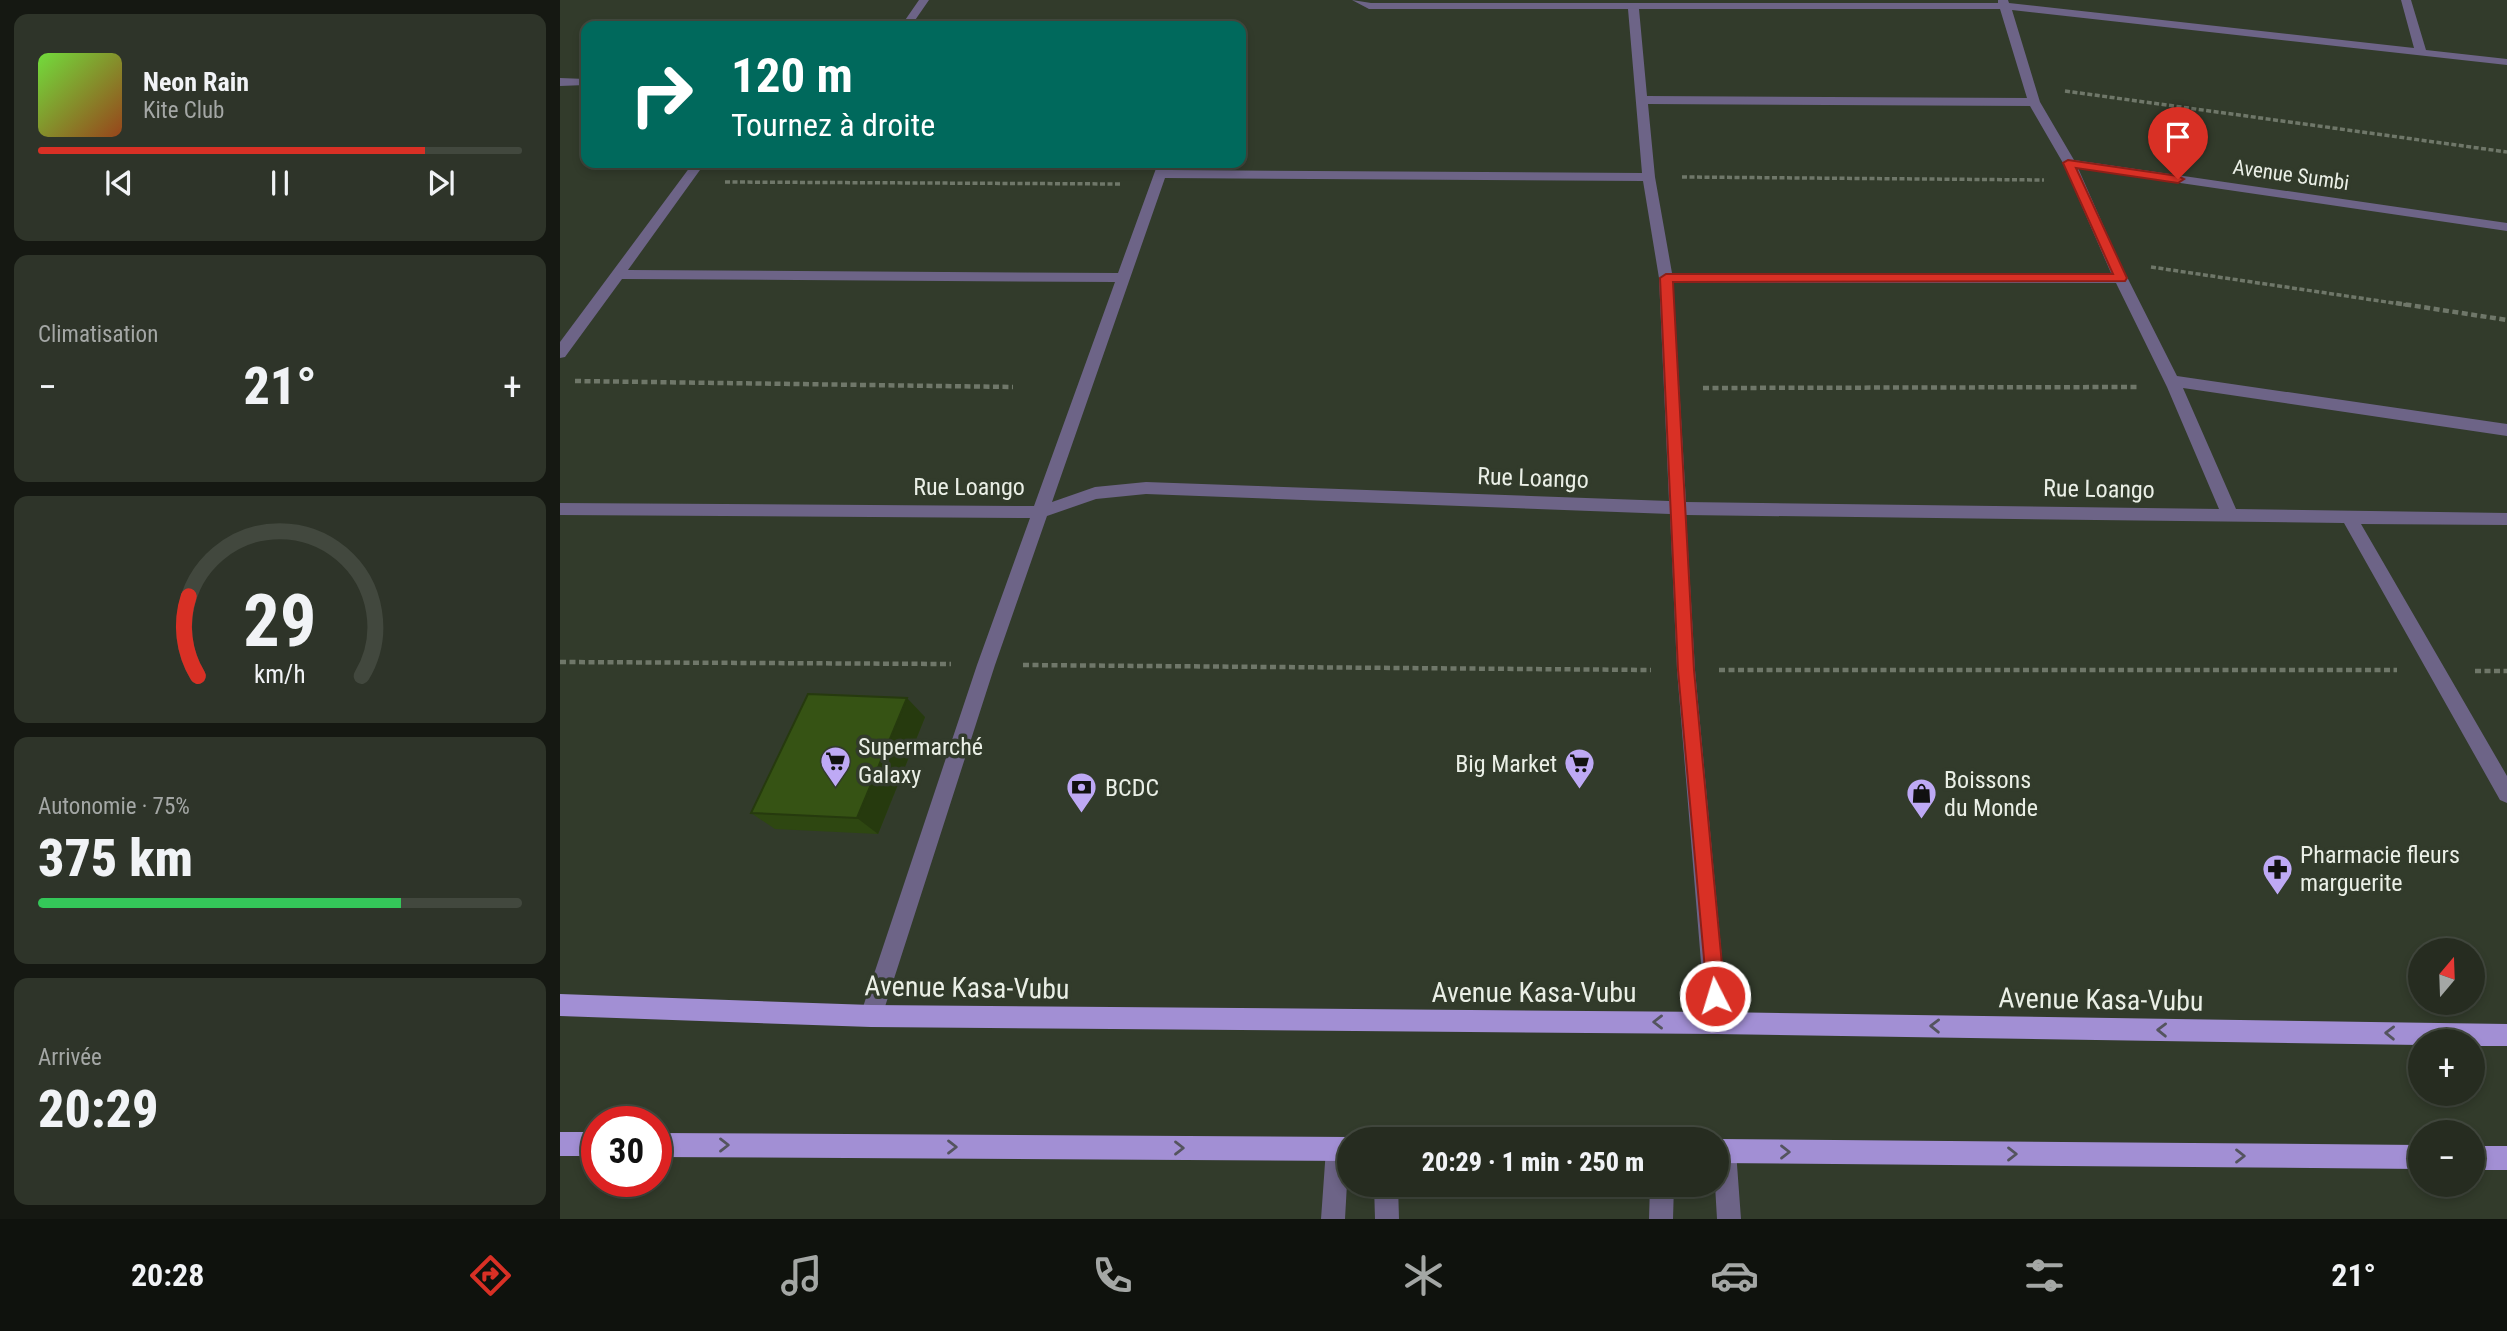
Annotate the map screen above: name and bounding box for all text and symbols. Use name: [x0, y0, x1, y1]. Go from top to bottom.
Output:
text: 120 m: [731, 47, 853, 104]
icon: right: [616, 49, 707, 140]
text: Neon Rain: [143, 67, 249, 97]
text: Kite Club: [143, 97, 224, 124]
text: Tournez à droite: [731, 106, 935, 144]
pin: [2148, 107, 2208, 179]
icon: arrive: [2159, 118, 2197, 156]
street label: Avenue Sumbi: [2231, 155, 2351, 195]
icon: previous: [100, 164, 138, 202]
icon: pause: [261, 164, 299, 202]
icon: next: [422, 164, 460, 202]
text: Climatisation: [38, 321, 158, 348]
text: 21°: [243, 356, 317, 417]
text: −: [38, 365, 57, 409]
text: +: [503, 365, 522, 409]
street label: Rue Loango: [1477, 462, 1589, 494]
street label: Rue Loango: [913, 473, 1025, 501]
street label: Rue Loango: [2043, 474, 2155, 504]
text: 29: [243, 578, 317, 664]
text: km/h: [254, 659, 306, 688]
place label: Supermarché Galaxy: [858, 733, 983, 789]
supermarket icon: Supermarché Galaxy: [818, 744, 852, 788]
supermarket icon: Big Market: [1563, 747, 1597, 791]
place label: Big Market: [1455, 750, 1557, 778]
place label: Boissons du Monde: [1944, 766, 2038, 822]
bank icon: BCDC: [1065, 771, 1099, 815]
place label: BCDC: [1105, 774, 1159, 802]
shop icon: Boissons du Monde: [1904, 777, 1938, 821]
text: Autonomie · 75%: [38, 793, 190, 820]
text: 375 km: [38, 828, 193, 889]
place label: Pharmacie fleurs marguerite: [2300, 841, 2460, 897]
pharmacy icon: Pharmacie fleurs marguerite: [2260, 852, 2294, 896]
north arrow: [2408, 938, 2485, 1015]
map controls: [2408, 938, 2485, 1197]
position arrow: [1678, 959, 1752, 1033]
street label: Avenue Kasa-Vubu: [864, 969, 1070, 1006]
street label: Avenue Kasa-Vubu: [1431, 976, 1637, 1009]
street label: Avenue Kasa-Vubu: [1998, 981, 2204, 1018]
one-way arrow: [1653, 1014, 1663, 1030]
one-way arrow: [1929, 1018, 1940, 1034]
one-way arrow: [2157, 1022, 2168, 1037]
one-way arrow: [2384, 1025, 2395, 1041]
button: +: [2408, 1029, 2485, 1106]
text: Arrivée: [38, 1044, 102, 1071]
text: 20:29: [38, 1079, 158, 1140]
speed limit sign: 30: [581, 1106, 672, 1197]
button: −: [2408, 1120, 2485, 1197]
one-way arrow: [720, 1137, 730, 1153]
one-way arrow: [947, 1139, 958, 1155]
one-way arrow: [1175, 1140, 1185, 1156]
one-way arrow: [1780, 1144, 1791, 1160]
one-way arrow: [2008, 1146, 2018, 1162]
text: 20:29 · 1 min · 250 m: [1422, 1147, 1644, 1177]
one-way arrow: [2235, 1148, 2246, 1164]
icon: directions: [466, 1251, 515, 1300]
icon: music: [777, 1251, 826, 1300]
icon: phone: [1088, 1251, 1137, 1300]
icon: climate: [1399, 1251, 1448, 1300]
icon: car: [1710, 1251, 1759, 1300]
icon: filters: [2020, 1251, 2069, 1300]
text: 20:28: [131, 1256, 204, 1294]
text: 21°: [2331, 1256, 2376, 1294]

